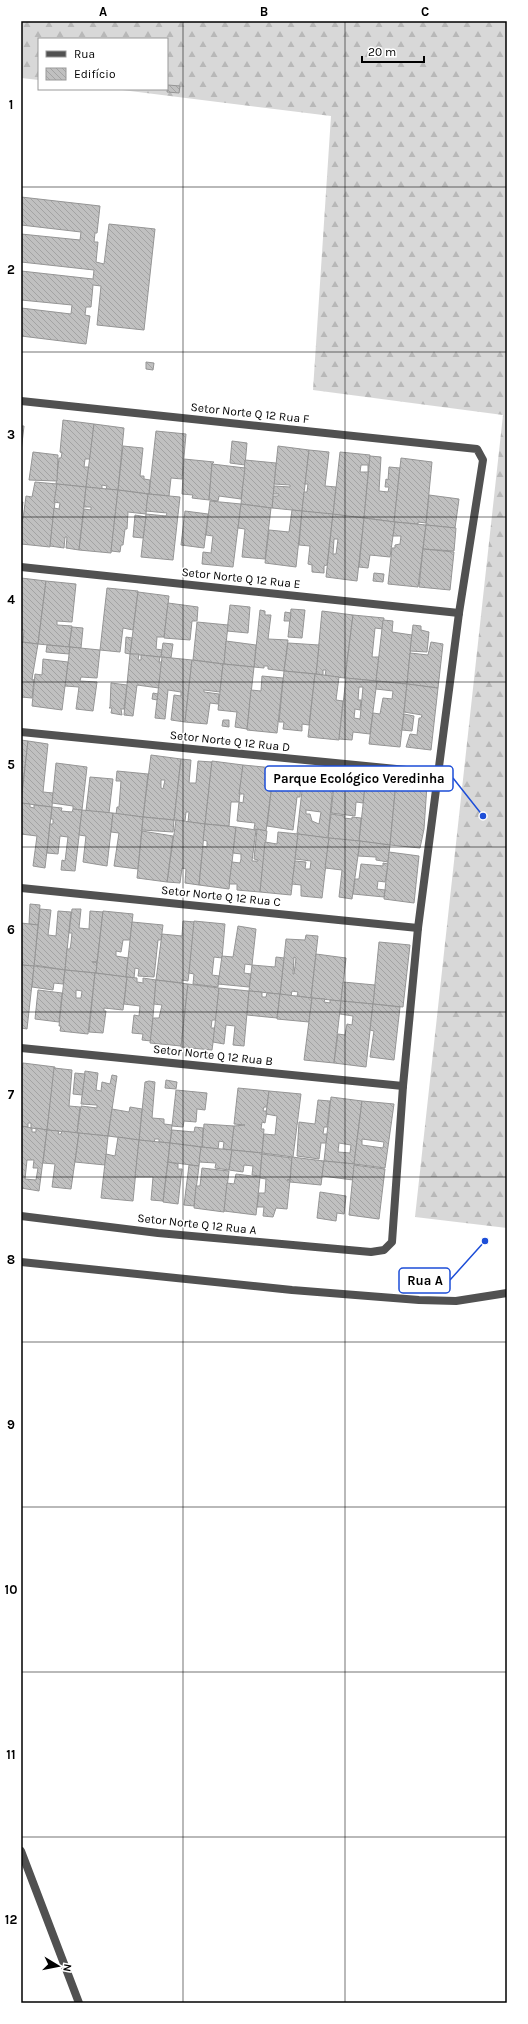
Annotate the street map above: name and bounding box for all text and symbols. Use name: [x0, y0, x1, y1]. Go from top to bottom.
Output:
text: A: [99, 4, 107, 19]
text: B: [260, 4, 268, 19]
text: C: [421, 4, 429, 19]
legend: [38, 38, 168, 90]
scale bar: [362, 38, 424, 64]
text: 20 m: [368, 45, 396, 59]
text: Rua: [74, 47, 95, 61]
text: Edifício: [74, 67, 115, 81]
text: 1: [9, 97, 13, 112]
text: 2: [7, 262, 15, 277]
street label: Setor Norte Q 12 Rua F: [190, 400, 310, 426]
text: 3: [7, 427, 15, 442]
street label: Setor Norte Q 12 Rua E: [181, 565, 301, 591]
text: 4: [7, 592, 15, 607]
street label: Setor Norte Q 12 Rua D: [169, 728, 291, 754]
text: 5: [7, 757, 15, 772]
callout: Parque Ecológico Veredinha: [265, 766, 453, 791]
text: Parque Ecológico Veredinha: [273, 771, 445, 787]
street label: Setor Norte Q 12 Rua C: [161, 883, 281, 909]
text: 6: [7, 922, 15, 937]
street label: Setor Norte Q 12 Rua B: [152, 1042, 274, 1068]
text: 7: [8, 1087, 15, 1102]
street label: Setor Norte Q 12 Rua A: [137, 1211, 257, 1237]
text: 8: [7, 1252, 15, 1267]
callout: Rua A: [399, 1268, 450, 1293]
text: Rua A: [407, 1273, 443, 1288]
text: 9: [7, 1417, 15, 1432]
text: 10: [5, 1582, 17, 1597]
text: 11: [6, 1747, 16, 1762]
text: 12: [5, 1912, 17, 1927]
north arrow: [38, 1946, 78, 1986]
text: N: [60, 1963, 74, 1973]

